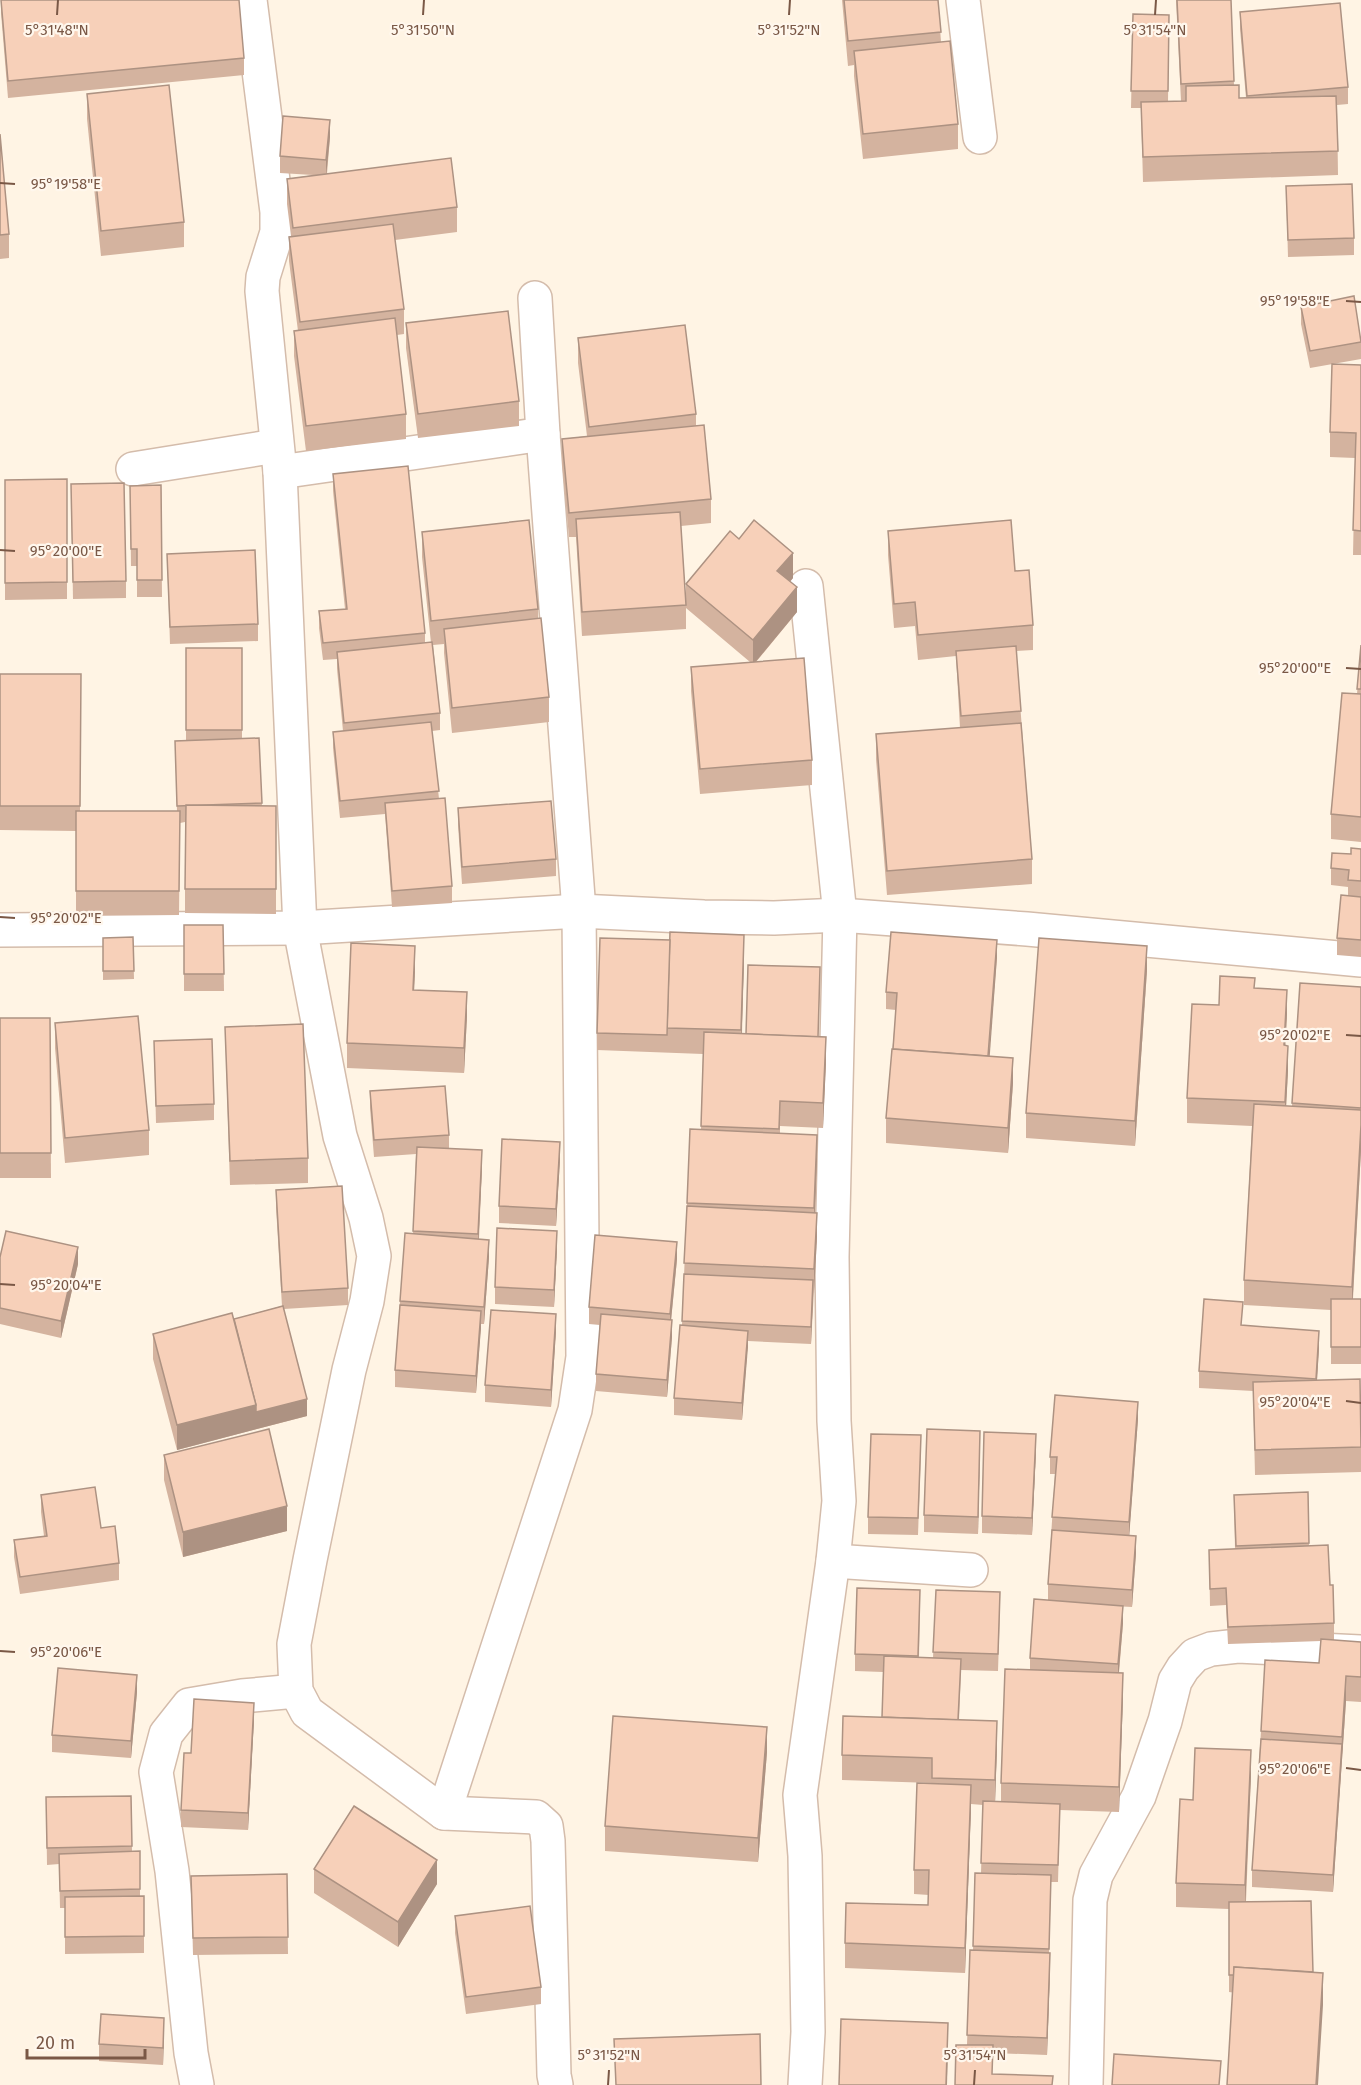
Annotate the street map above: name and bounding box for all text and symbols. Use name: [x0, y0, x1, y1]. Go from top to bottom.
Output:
text: 5°31'48"N: [25, 21, 89, 39]
text: 5°31'50"N: [391, 21, 455, 39]
text: 5°31'52"N: [757, 21, 821, 39]
text: 5°31'54"N: [1123, 21, 1187, 39]
text: 95°19'58"E: [31, 175, 101, 193]
text: 95°19'58"E: [1260, 292, 1330, 310]
text: 95°20'00"E: [30, 542, 102, 560]
text: 95°20'00"E: [1259, 659, 1331, 677]
text: 95°20'02"E: [30, 909, 102, 927]
text: 95°20'02"E: [1259, 1026, 1331, 1044]
text: 95°20'04"E: [30, 1276, 102, 1294]
text: 95°20'04"E: [1259, 1393, 1331, 1411]
text: 95°20'06"E: [30, 1643, 102, 1661]
text: 95°20'06"E: [1259, 1760, 1331, 1778]
scale bar: [27, 2022, 146, 2060]
text: 20 m: [36, 2032, 75, 2054]
text: 5°31'52"N: [577, 2046, 641, 2064]
text: 5°31'54"N: [943, 2046, 1007, 2064]

